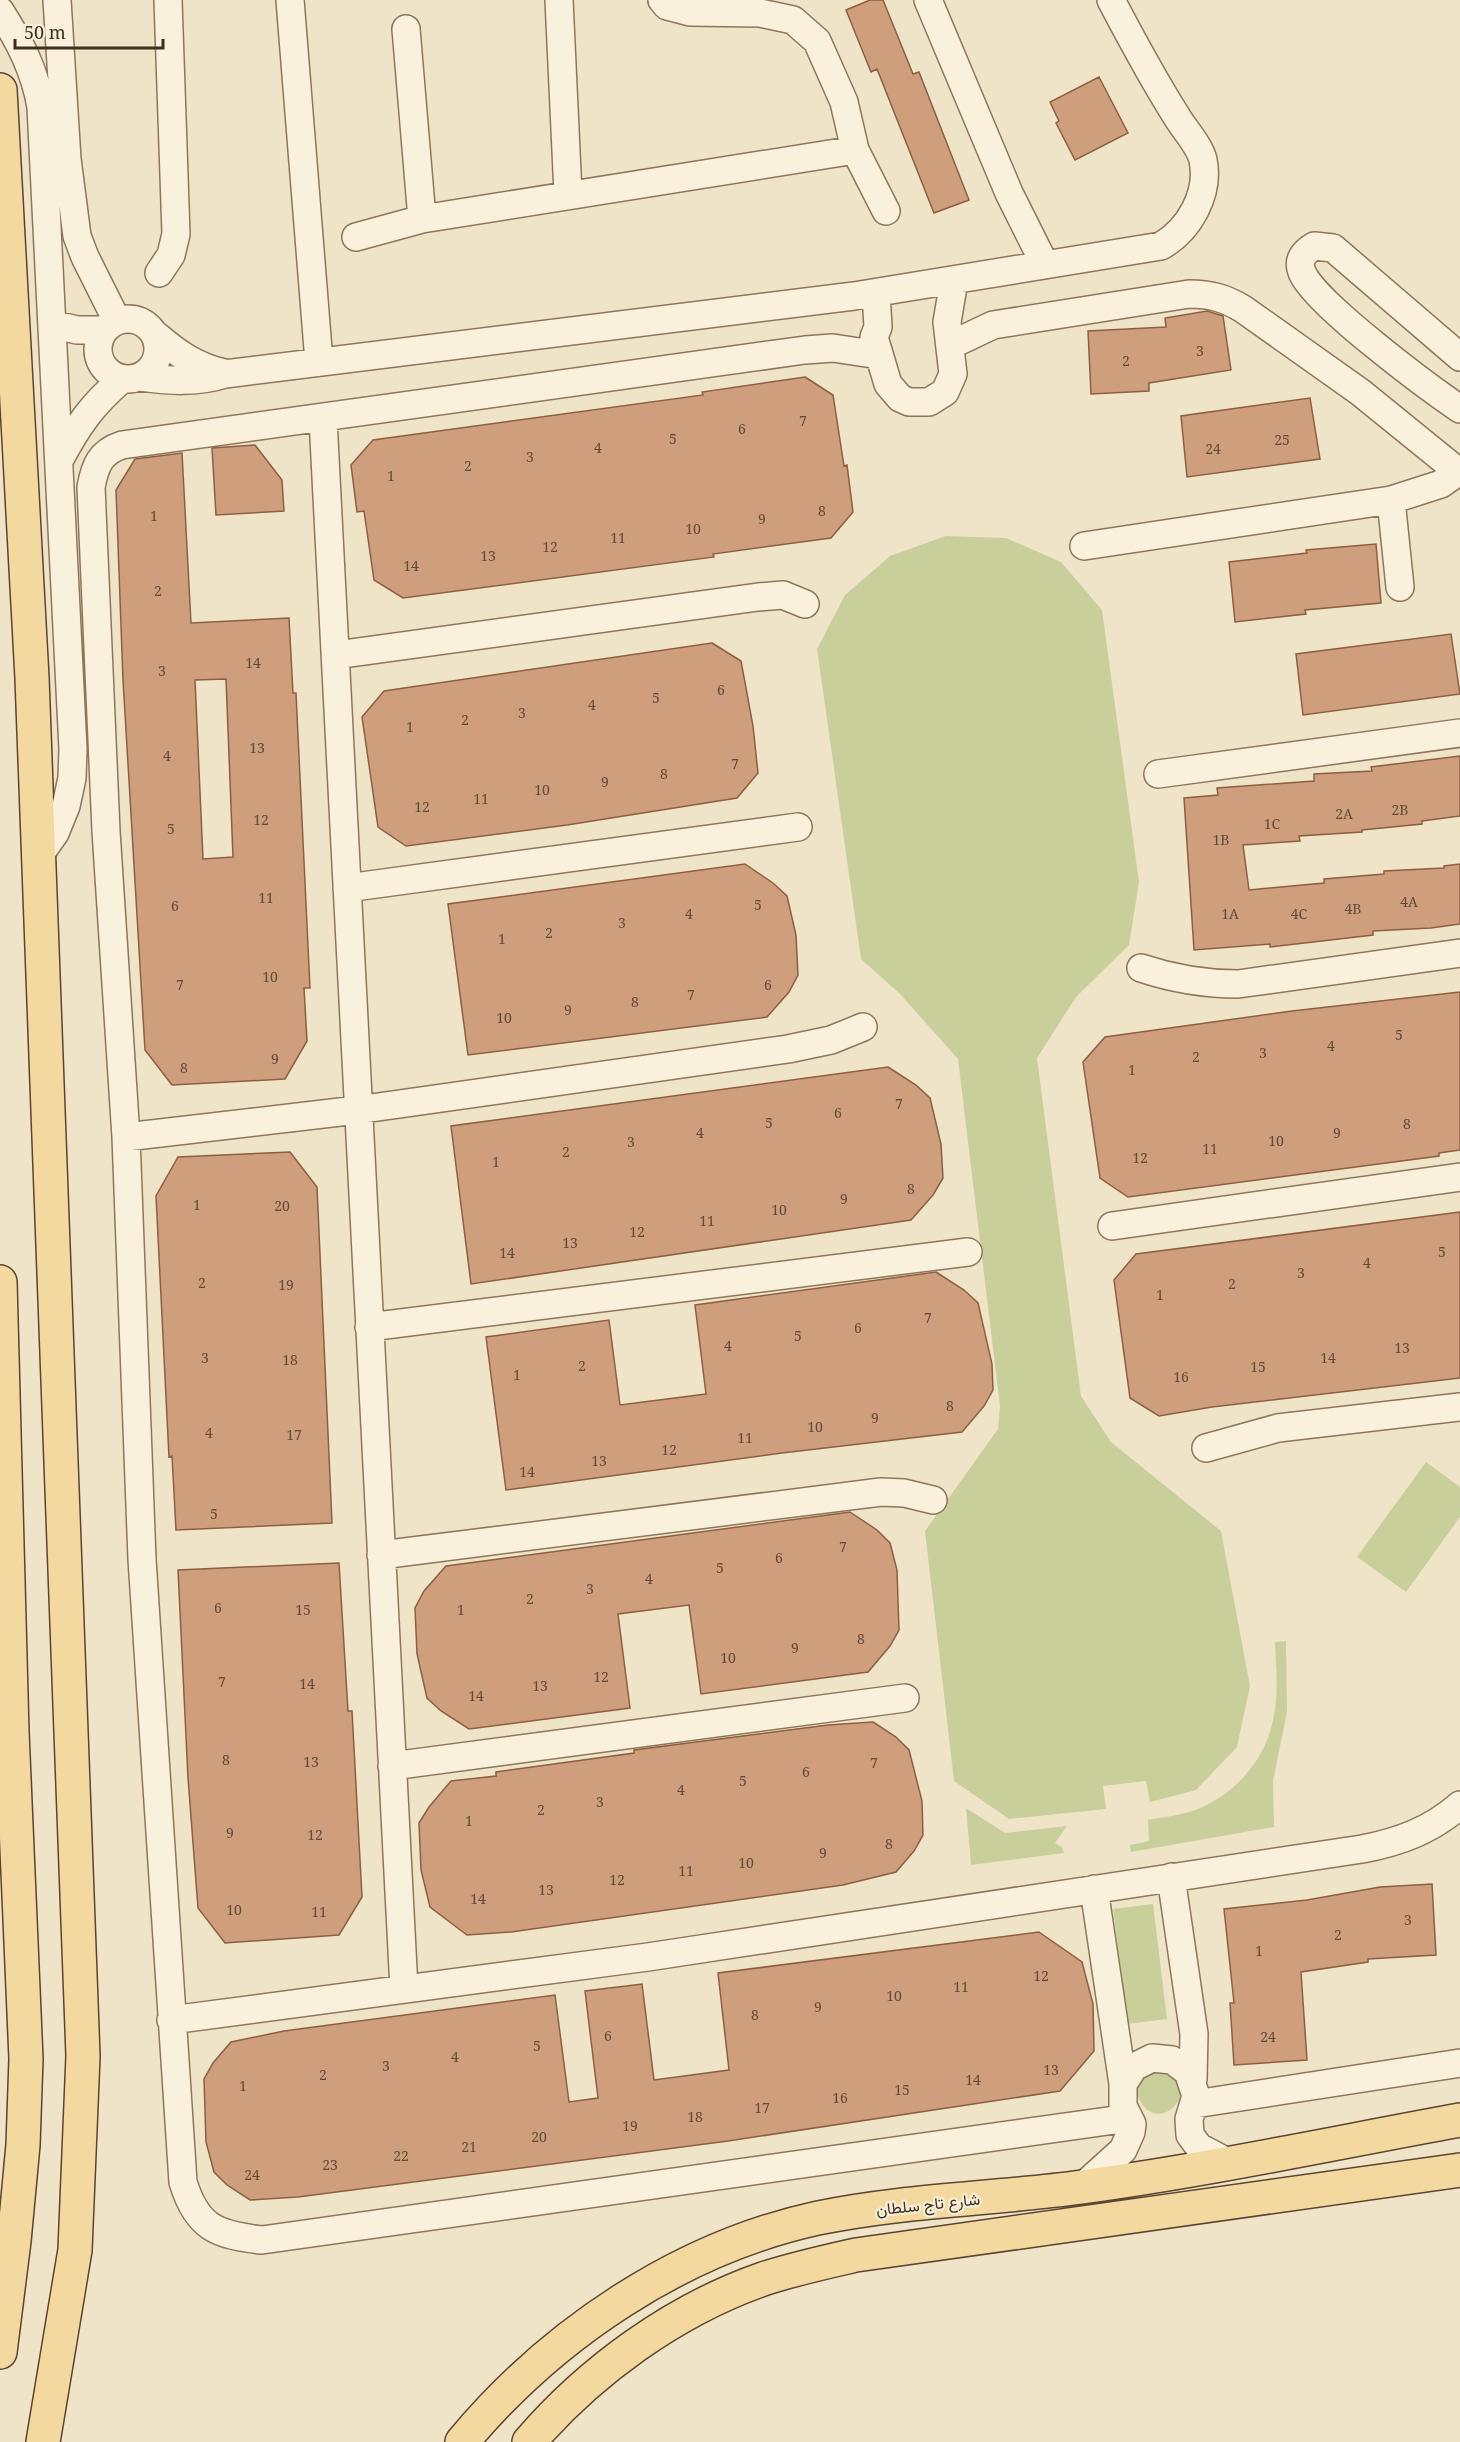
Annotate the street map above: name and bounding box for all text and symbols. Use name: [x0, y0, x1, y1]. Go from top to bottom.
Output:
scale bar: [15, 12, 164, 50]
text: 50 m: [24, 20, 66, 44]
house number: 3: [1196, 341, 1204, 360]
house number: 2: [1122, 351, 1130, 370]
house number: 7: [799, 411, 807, 430]
house number: 6: [738, 419, 746, 438]
house number: 5: [669, 429, 677, 448]
house number: 25: [1274, 430, 1290, 449]
house number: 4: [594, 438, 602, 457]
house number: 24: [1205, 439, 1221, 458]
house number: 3: [526, 447, 534, 466]
house number: 2: [464, 456, 472, 475]
house number: 1: [387, 466, 395, 485]
house number: 8: [818, 501, 826, 520]
house number: 1: [150, 506, 158, 525]
house number: 9: [758, 509, 766, 528]
house number: 10: [685, 519, 701, 538]
house number: 11: [610, 528, 626, 547]
house number: 12: [542, 537, 558, 556]
house number: 13: [480, 546, 496, 565]
house number: 14: [403, 556, 419, 575]
house number: 2: [154, 581, 162, 600]
house number: 14: [245, 653, 261, 672]
house number: 3: [158, 661, 166, 680]
house number: 6: [717, 680, 725, 699]
house number: 5: [652, 688, 660, 707]
house number: 4: [588, 695, 596, 714]
house number: 3: [518, 703, 526, 722]
house number: 2: [461, 710, 469, 729]
house number: 1: [406, 717, 414, 736]
house number: 13: [249, 738, 265, 757]
house number: 4: [163, 746, 171, 765]
house number: 7: [731, 754, 739, 773]
house number: 8: [660, 764, 668, 783]
house number: 9: [601, 772, 609, 791]
house number: 10: [534, 780, 550, 799]
house number: 11: [473, 789, 489, 808]
house number: 12: [414, 797, 430, 816]
house number: 2B: [1392, 800, 1408, 819]
house number: 2A: [1335, 804, 1353, 823]
house number: 12: [253, 810, 269, 829]
house number: 1C: [1264, 814, 1281, 833]
house number: 5: [167, 819, 175, 838]
house number: 1B: [1213, 830, 1229, 849]
house number: 11: [258, 888, 274, 907]
house number: 4A: [1400, 892, 1418, 911]
house number: 5: [754, 895, 762, 914]
house number: 6: [171, 896, 179, 915]
house number: 4B: [1345, 899, 1361, 918]
house number: 4: [685, 904, 693, 923]
house number: 1A: [1221, 904, 1239, 923]
house number: 4C: [1291, 904, 1308, 923]
house number: 3: [618, 913, 626, 932]
house number: 2: [545, 923, 553, 942]
house number: 1: [498, 929, 506, 948]
house number: 10: [262, 967, 278, 986]
house number: 7: [176, 975, 184, 994]
house number: 6: [764, 975, 772, 994]
house number: 7: [687, 985, 695, 1004]
house number: 8: [631, 992, 639, 1011]
house number: 9: [564, 1000, 572, 1019]
house number: 10: [496, 1008, 512, 1027]
house number: 5: [1395, 1025, 1403, 1044]
house number: 4: [1327, 1036, 1335, 1055]
house number: 3: [1259, 1043, 1267, 1062]
house number: 2: [1192, 1047, 1200, 1066]
house number: 9: [271, 1049, 279, 1068]
house number: 8: [180, 1058, 188, 1077]
house number: 1: [1128, 1060, 1136, 1079]
house number: 7: [895, 1094, 903, 1113]
house number: 6: [834, 1103, 842, 1122]
house number: 5: [765, 1113, 773, 1132]
house number: 8: [1403, 1114, 1411, 1133]
house number: 4: [696, 1123, 704, 1142]
house number: 9: [1333, 1123, 1341, 1142]
house number: 10: [1268, 1131, 1284, 1150]
house number: 3: [627, 1132, 635, 1151]
house number: 11: [1202, 1139, 1218, 1158]
house number: 2: [562, 1142, 570, 1161]
house number: 12: [1132, 1148, 1148, 1167]
house number: 1: [492, 1152, 500, 1171]
house number: 8: [907, 1179, 915, 1198]
house number: 9: [840, 1189, 848, 1208]
house number: 1: [193, 1195, 201, 1214]
house number: 20: [274, 1196, 290, 1215]
house number: 10: [771, 1200, 787, 1219]
house number: 11: [699, 1211, 715, 1230]
house number: 12: [629, 1222, 645, 1241]
house number: 13: [562, 1233, 578, 1252]
house number: 5: [1438, 1242, 1446, 1261]
house number: 14: [499, 1243, 515, 1262]
house number: 4: [1363, 1253, 1371, 1272]
house number: 3: [1297, 1263, 1305, 1282]
house number: 2: [198, 1273, 206, 1292]
house number: 2: [1228, 1274, 1236, 1293]
house number: 19: [278, 1275, 294, 1294]
house number: 1: [1156, 1285, 1164, 1304]
house number: 7: [924, 1308, 932, 1327]
house number: 6: [854, 1318, 862, 1337]
house number: 5: [794, 1326, 802, 1345]
house number: 4: [724, 1336, 732, 1355]
house number: 13: [1394, 1338, 1410, 1357]
house number: 3: [201, 1348, 209, 1367]
house number: 14: [1320, 1348, 1336, 1367]
house number: 18: [282, 1350, 298, 1369]
house number: 2: [578, 1356, 586, 1375]
house number: 15: [1250, 1357, 1266, 1376]
house number: 1: [513, 1365, 521, 1384]
house number: 16: [1173, 1367, 1189, 1386]
house number: 8: [946, 1396, 954, 1415]
house number: 9: [871, 1408, 879, 1427]
house number: 10: [807, 1417, 823, 1436]
house number: 4: [205, 1423, 213, 1442]
house number: 17: [286, 1425, 302, 1444]
house number: 11: [737, 1428, 753, 1447]
house number: 12: [661, 1440, 677, 1459]
house number: 13: [591, 1451, 607, 1470]
house number: 14: [519, 1462, 535, 1481]
house number: 5: [210, 1504, 218, 1523]
house number: 7: [839, 1537, 847, 1556]
house number: 6: [775, 1548, 783, 1567]
house number: 5: [716, 1558, 724, 1577]
house number: 4: [645, 1569, 653, 1588]
house number: 3: [586, 1579, 594, 1598]
house number: 2: [526, 1589, 534, 1608]
house number: 6: [214, 1598, 222, 1617]
house number: 15: [295, 1600, 311, 1619]
house number: 1: [457, 1600, 465, 1619]
house number: 8: [857, 1629, 865, 1648]
house number: 9: [791, 1638, 799, 1657]
house number: 10: [720, 1648, 736, 1667]
house number: 12: [593, 1667, 609, 1686]
house number: 7: [218, 1672, 226, 1691]
house number: 14: [299, 1674, 315, 1693]
house number: 13: [532, 1676, 548, 1695]
house number: 14: [468, 1686, 484, 1705]
house number: 8: [222, 1750, 230, 1769]
house number: 13: [303, 1752, 319, 1771]
house number: 7: [870, 1753, 878, 1772]
house number: 6: [802, 1762, 810, 1781]
house number: 5: [739, 1771, 747, 1790]
house number: 4: [677, 1780, 685, 1799]
house number: 3: [596, 1792, 604, 1811]
house number: 2: [537, 1800, 545, 1819]
house number: 1: [465, 1811, 473, 1830]
house number: 9: [226, 1823, 234, 1842]
house number: 12: [307, 1825, 323, 1844]
house number: 8: [885, 1834, 893, 1853]
house number: 9: [819, 1843, 827, 1862]
house number: 10: [738, 1853, 754, 1872]
house number: 11: [678, 1861, 694, 1880]
house number: 12: [609, 1870, 625, 1889]
house number: 13: [538, 1880, 554, 1899]
house number: 14: [470, 1889, 486, 1908]
house number: 10: [226, 1900, 242, 1919]
house number: 11: [311, 1902, 327, 1921]
house number: 3: [1404, 1910, 1412, 1929]
house number: 2: [1334, 1925, 1342, 1944]
house number: 1: [1255, 1941, 1263, 1960]
house number: 12: [1033, 1966, 1049, 1985]
house number: 11: [953, 1977, 969, 1996]
house number: 10: [886, 1986, 902, 2005]
house number: 9: [814, 1997, 822, 2016]
house number: 8: [751, 2005, 759, 2024]
house number: 6: [604, 2026, 612, 2045]
house number: 24: [1260, 2027, 1276, 2046]
house number: 5: [533, 2036, 541, 2055]
house number: 4: [451, 2047, 459, 2066]
house number: 3: [382, 2056, 390, 2075]
house number: 13: [1043, 2060, 1059, 2079]
house number: 2: [319, 2065, 327, 2084]
house number: 14: [965, 2070, 981, 2089]
house number: 1: [239, 2076, 247, 2095]
house number: 15: [894, 2080, 910, 2099]
house number: 16: [832, 2088, 848, 2107]
house number: 17: [754, 2098, 770, 2117]
house number: 18: [687, 2107, 703, 2126]
house number: 19: [622, 2116, 638, 2135]
house number: 20: [531, 2127, 547, 2146]
house number: 21: [461, 2137, 477, 2156]
house number: 22: [393, 2146, 409, 2165]
house number: 23: [322, 2155, 338, 2174]
house number: 24: [244, 2165, 260, 2184]
street label: شارع تاج سلطان: [875, 2188, 981, 2221]

